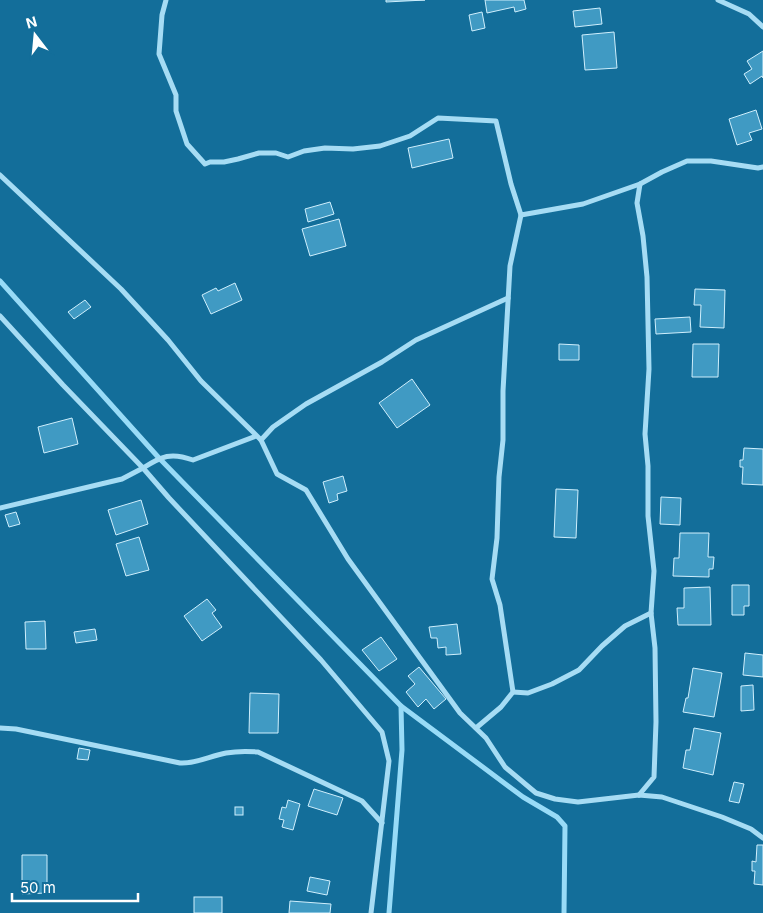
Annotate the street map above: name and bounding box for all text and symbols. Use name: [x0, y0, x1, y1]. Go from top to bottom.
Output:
north arrow: [10, 10, 60, 60]
text: N: [24, 12, 39, 32]
scale bar: [12, 870, 139, 902]
text: 50 m: [20, 878, 56, 897]

